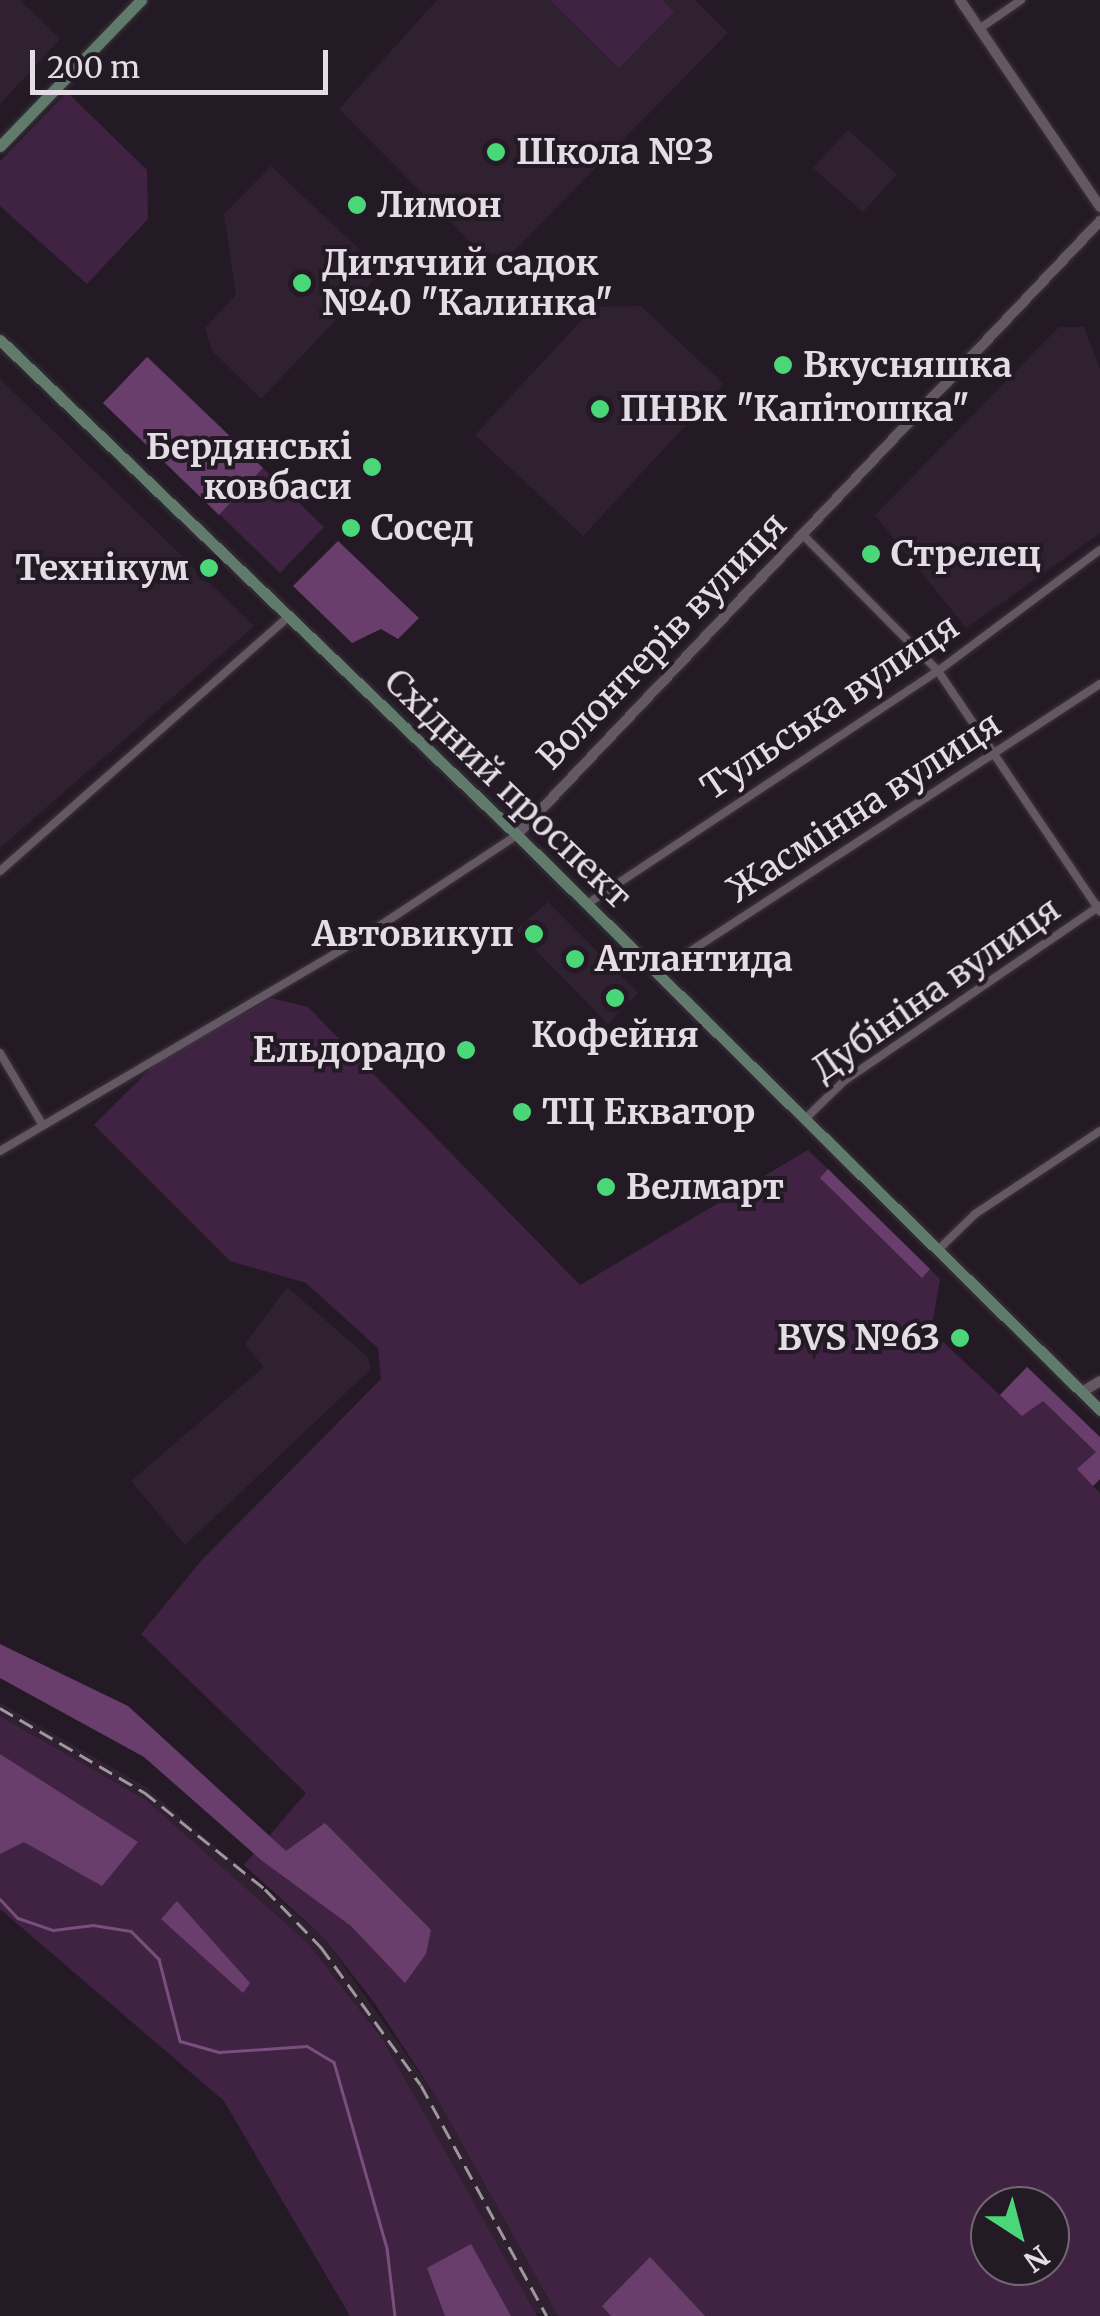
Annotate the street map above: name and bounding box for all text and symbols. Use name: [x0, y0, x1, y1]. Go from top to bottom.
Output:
scale bar: [35, 30, 332, 92]
text: 200 m: [47, 48, 140, 86]
place label: Школа №3: [516, 131, 714, 173]
marker: Школа №3: [485, 141, 507, 163]
place label: Лимон: [377, 184, 502, 226]
marker: Лимон: [346, 194, 368, 216]
place label: Дитячий садок №40 "Калинка": [322, 242, 613, 324]
marker: Дитячий садок №40 "Калинка": [291, 272, 313, 294]
place label: Вкусняшка: [803, 344, 1012, 386]
marker: Вкусняшка: [772, 354, 794, 376]
place label: ПНВК "Капітошка": [620, 388, 970, 430]
marker: ПНВК "Капітошка": [589, 398, 611, 420]
place label: Бердянські ковбаси: [146, 426, 352, 508]
marker: Бердянські ковбаси: [361, 456, 383, 478]
street label: Волонтерів вулиця: [529, 504, 795, 778]
place label: Сосед: [371, 507, 474, 549]
marker: Сосед: [340, 517, 362, 539]
place label: Стрелец: [891, 533, 1042, 575]
marker: Стрелец: [860, 543, 882, 565]
place label: Технікум: [15, 547, 189, 589]
marker: Технікум: [198, 557, 220, 579]
street label: Тульська вулиця: [693, 605, 967, 809]
street label: Східний проспект: [376, 660, 640, 918]
street label: Жасмінна вулиця: [719, 703, 1009, 911]
street label: Дубініна вулиця: [804, 888, 1068, 1090]
place label: Автовикуп: [312, 913, 514, 955]
marker: Автовикуп: [523, 923, 545, 945]
place label: Атлантида: [595, 938, 793, 980]
marker: Атлантида: [564, 948, 586, 970]
marker: Кофейня: [604, 987, 626, 1009]
place label: Кофейня: [531, 1014, 699, 1056]
place label: Ельдорадо: [253, 1029, 446, 1071]
marker: Ельдорадо: [455, 1039, 477, 1061]
place label: ТЦ Екватор: [542, 1091, 755, 1133]
marker: ТЦ Екватор: [511, 1101, 533, 1123]
place label: Велмарт: [626, 1166, 784, 1208]
marker: Велмарт: [595, 1176, 617, 1198]
place label: BVS №63: [777, 1317, 940, 1359]
marker: BVS №63: [949, 1327, 971, 1349]
north arrow: [970, 2186, 1070, 2286]
text: N: [1017, 2238, 1056, 2280]

